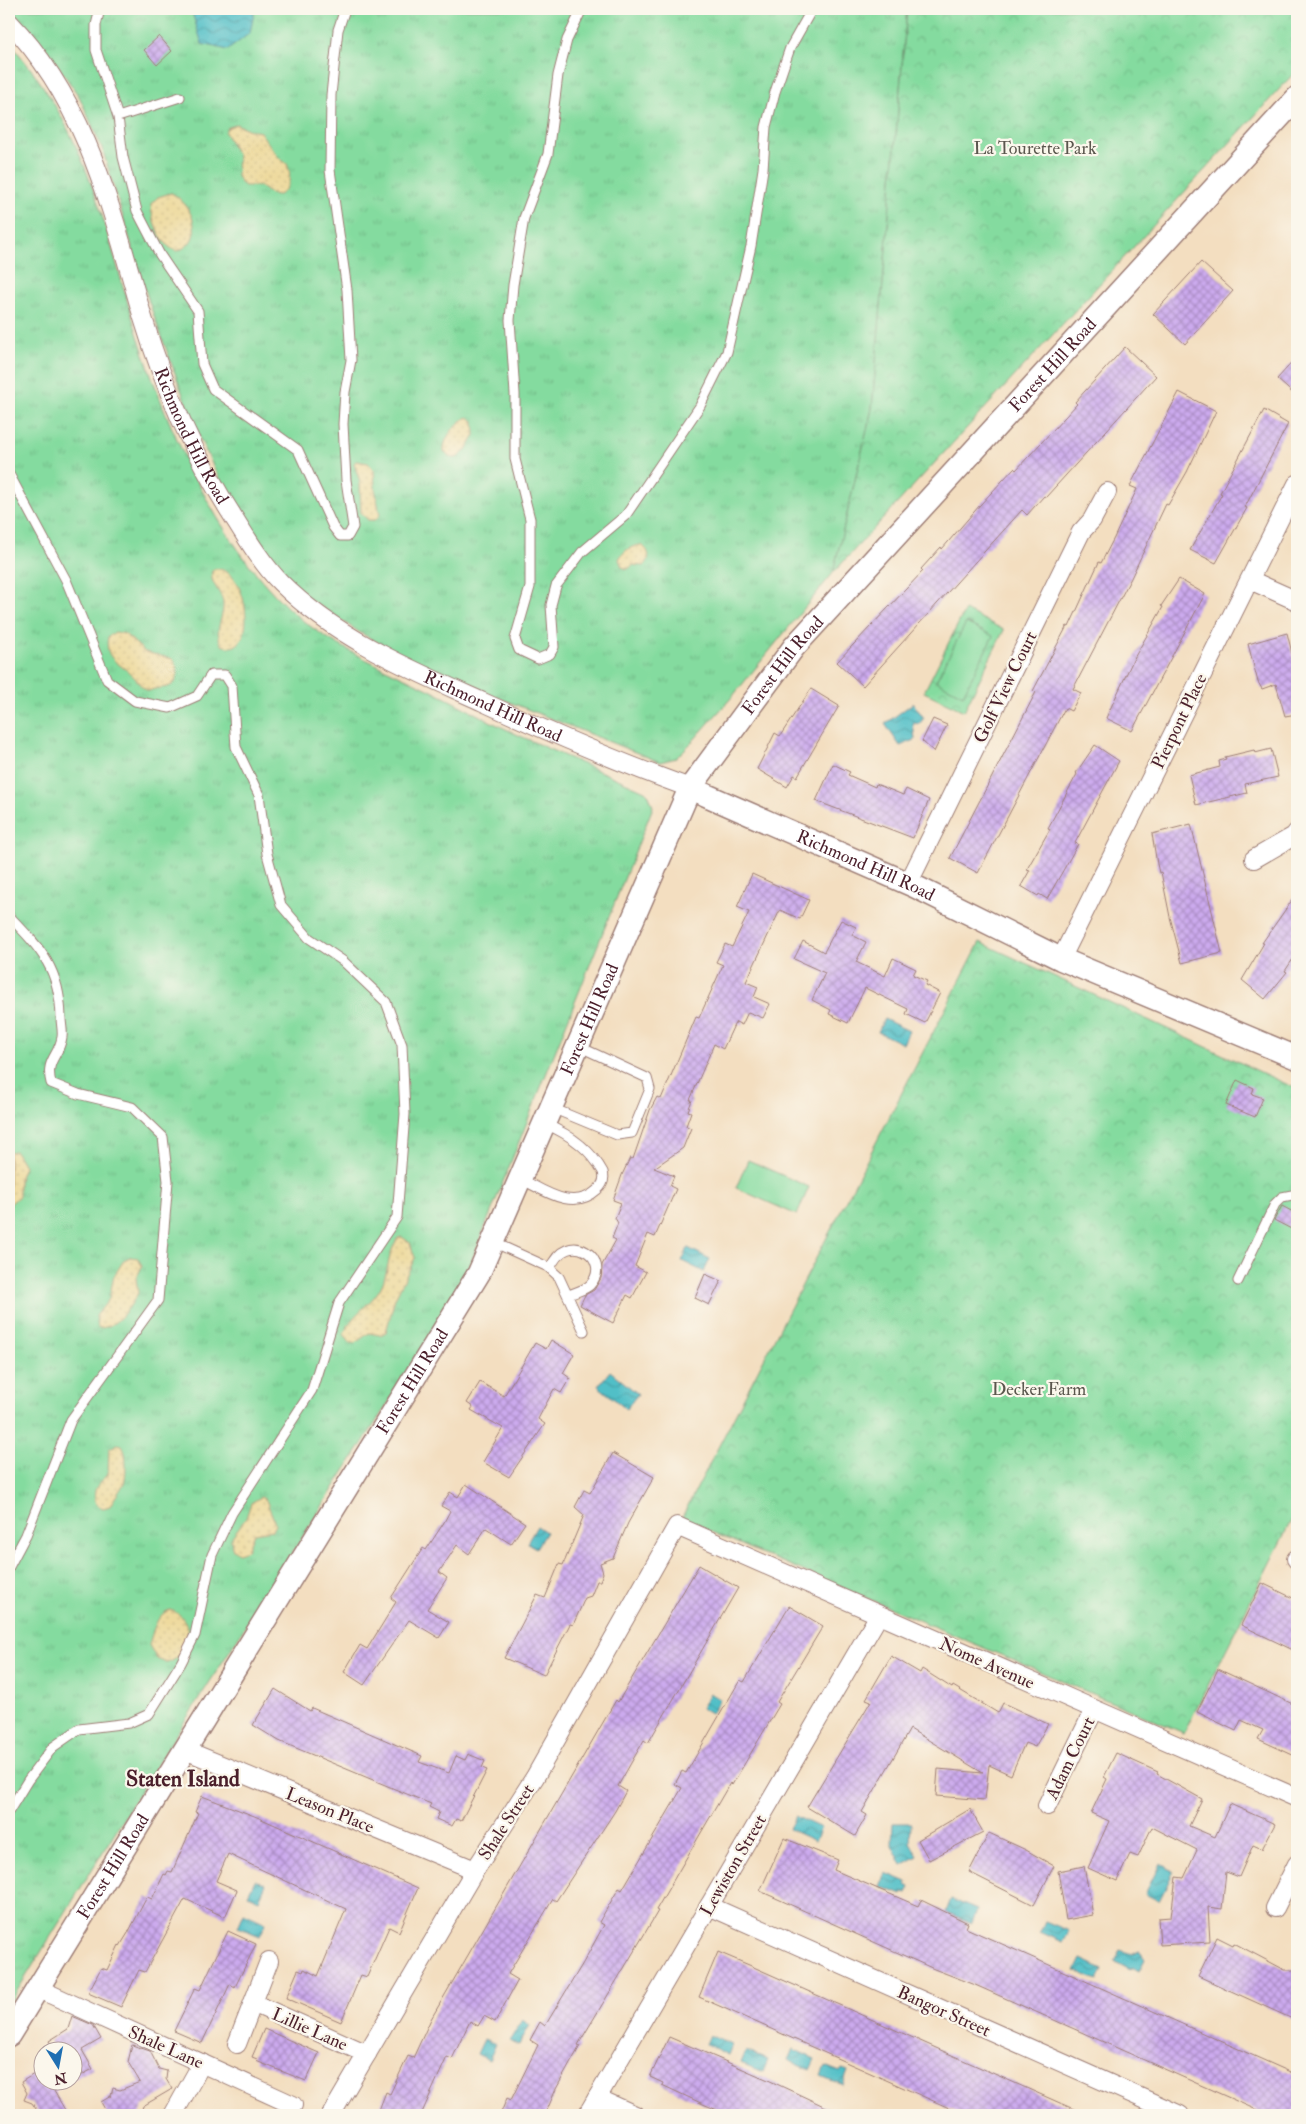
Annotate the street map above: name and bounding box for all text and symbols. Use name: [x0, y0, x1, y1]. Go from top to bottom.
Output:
park label: La Tourette Park: [973, 137, 1097, 160]
street label: Forest Hill Road: [1004, 313, 1102, 417]
street label: Richmond Hill Road: [149, 364, 234, 509]
street label: Forest Hill Road: [737, 611, 829, 720]
street label: Golf View Court: [968, 627, 1042, 747]
street label: Richmond Hill Road: [420, 666, 565, 748]
street label: Pierpont Place: [1146, 669, 1213, 773]
street label: Richmond Hill Road: [793, 825, 939, 907]
street label: Forest Hill Road: [555, 960, 624, 1079]
street label: Forest Hill Road: [371, 1324, 454, 1439]
park label: Decker Farm: [992, 1378, 1086, 1401]
street label: Nome Avenue: [936, 1632, 1038, 1695]
street label: Adam Court: [1040, 1713, 1100, 1804]
district label: Staten Island: [126, 1765, 240, 1793]
street label: Shale Street: [473, 1780, 540, 1865]
street label: Leason Place: [282, 1782, 378, 1839]
street label: Forest Hill Road: [72, 1810, 155, 1924]
street label: Lewiston Street: [695, 1810, 772, 1920]
street label: Bangor Street: [893, 1981, 994, 2042]
street label: Lillie Lane: [268, 2003, 352, 2056]
street label: Shale Lane: [125, 2021, 207, 2074]
north arrow: [32, 2042, 82, 2092]
text: N: [52, 2069, 69, 2088]

